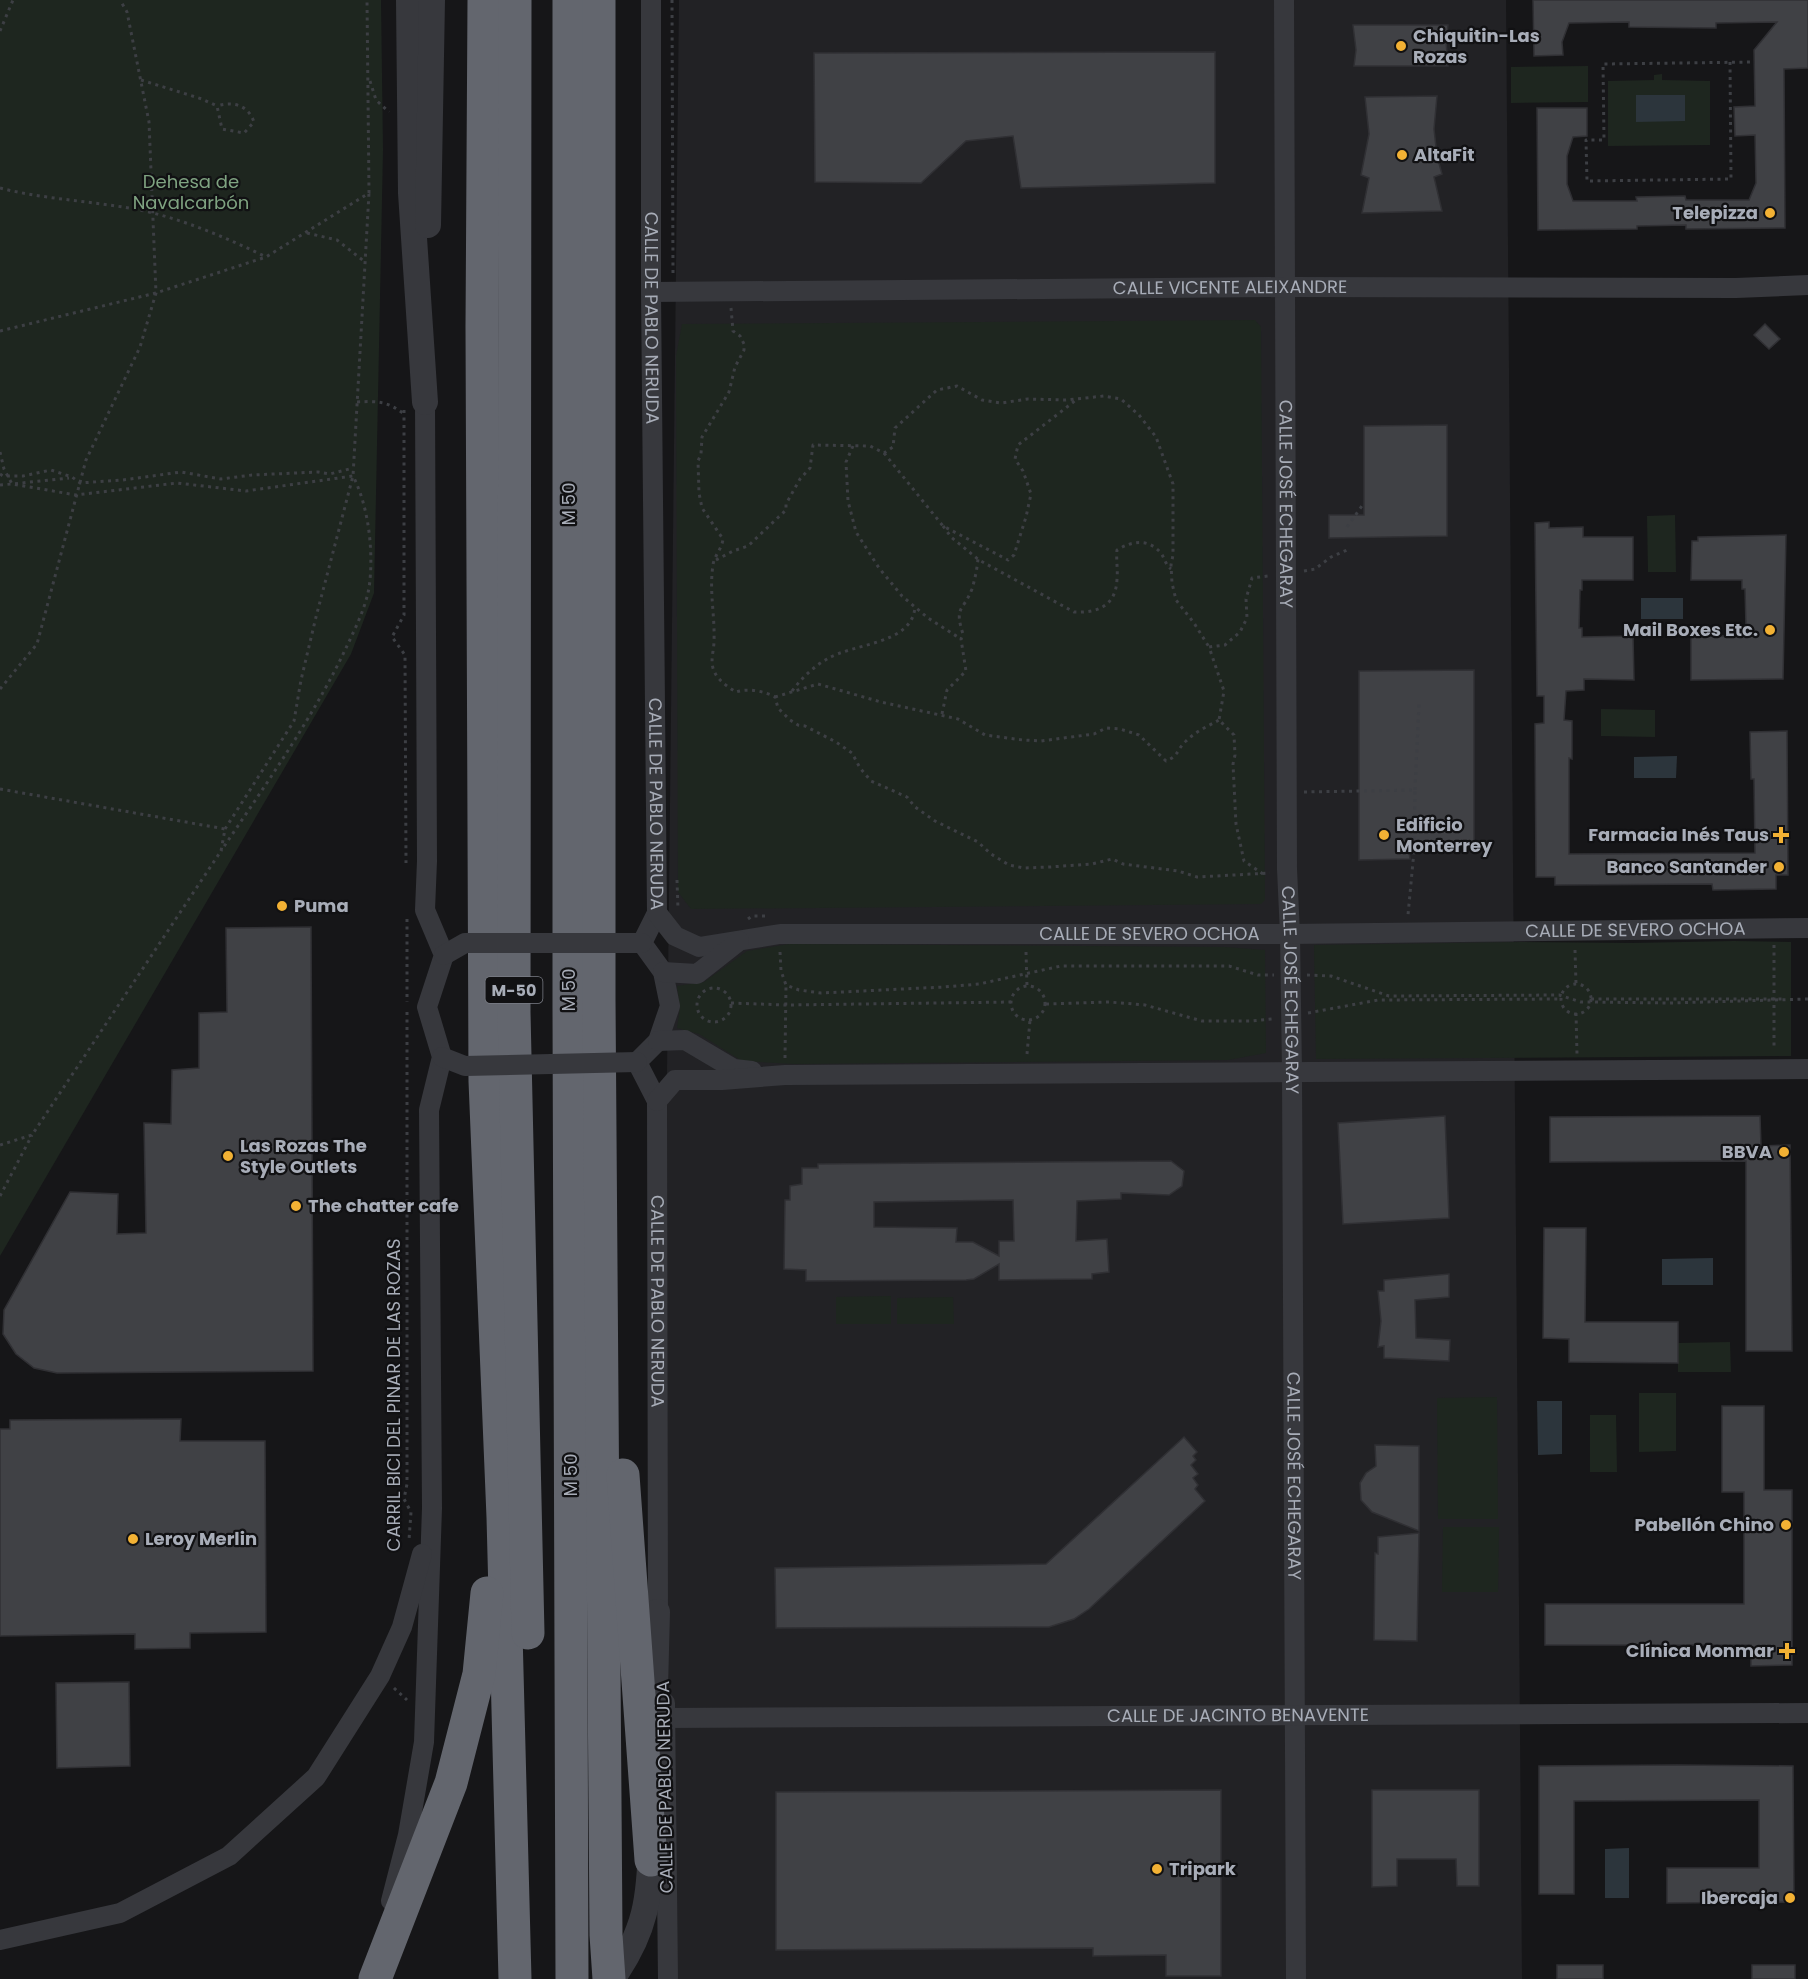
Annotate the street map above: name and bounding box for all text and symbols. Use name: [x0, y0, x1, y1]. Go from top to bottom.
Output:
place label: Chiquitin-Las Rozas: [1413, 23, 1540, 69]
marker: Chiquitin-Las Rozas: [1394, 39, 1408, 53]
place label: AltaFit: [1414, 142, 1475, 167]
marker: AltaFit: [1395, 148, 1409, 162]
park label: Dehesa de Navalcarbón: [133, 169, 249, 215]
place label: Telepizza: [1672, 200, 1758, 225]
marker: Telepizza: [1763, 206, 1777, 220]
street label: CALLE DE PABLO NERUDA: [639, 212, 665, 424]
street label: CALLE VICENTE ALEIXANDRE: [1113, 274, 1347, 300]
street label: CALLE JOSÉ ECHEGARAY: [1273, 400, 1299, 609]
street label: M 50: [556, 483, 581, 525]
place label: Mail Boxes Etc.: [1623, 617, 1758, 642]
marker: Mail Boxes Etc.: [1763, 623, 1777, 637]
street label: CALLE DE PABLO NERUDA: [643, 698, 670, 910]
place label: Edificio Monterrey: [1396, 812, 1493, 858]
place label: Farmacia Inés Taus: [1588, 822, 1769, 847]
marker: Edificio Monterrey: [1377, 828, 1391, 842]
marker: Farmacia Inés Taus: [1774, 828, 1788, 842]
place label: Banco Santander: [1607, 854, 1767, 879]
marker: Banco Santander: [1772, 860, 1786, 874]
street label: CALLE JOSÉ ECHEGARAY: [1276, 885, 1305, 1095]
place label: Puma: [294, 893, 349, 918]
marker: Puma: [275, 899, 289, 913]
street label: CALLE DE SEVERO OCHOA: [1525, 916, 1746, 943]
street label: CALLE DE SEVERO OCHOA: [1039, 921, 1260, 946]
street label: M 50: [556, 969, 581, 1011]
road number: M-50: [486, 977, 542, 1003]
place label: Las Rozas The Style Outlets: [240, 1133, 367, 1179]
place label: BBVA: [1722, 1139, 1772, 1164]
marker: BBVA: [1777, 1145, 1791, 1159]
marker: Las Rozas The Style Outlets: [221, 1149, 235, 1163]
place label: The chatter cafe: [308, 1193, 459, 1218]
street label: CALLE DE PABLO NERUDA: [645, 1195, 671, 1408]
marker: The chatter cafe: [289, 1199, 303, 1213]
street label: CARRIL BICI DEL PINAR DE LAS ROZAS: [381, 1238, 406, 1552]
street label: CALLE JOSÉ ECHEGARAY: [1281, 1372, 1307, 1581]
street label: M 50: [558, 1454, 583, 1496]
place label: Pabellón Chino: [1634, 1512, 1774, 1537]
marker: Pabellón Chino: [1779, 1518, 1793, 1532]
place label: Leroy Merlin: [145, 1526, 257, 1551]
marker: Leroy Merlin: [126, 1532, 140, 1546]
place label: Clínica Monmar: [1626, 1638, 1774, 1663]
marker: Clínica Monmar: [1778, 1642, 1796, 1660]
street label: CALLE DE PABLO NERUDA: [650, 1681, 679, 1893]
street label: CALLE DE JACINTO BENAVENTE: [1107, 1702, 1369, 1728]
place label: Tripark: [1169, 1856, 1237, 1881]
marker: Tripark: [1150, 1862, 1164, 1876]
place label: Ibercaja: [1701, 1885, 1778, 1910]
marker: Ibercaja: [1783, 1891, 1797, 1905]

